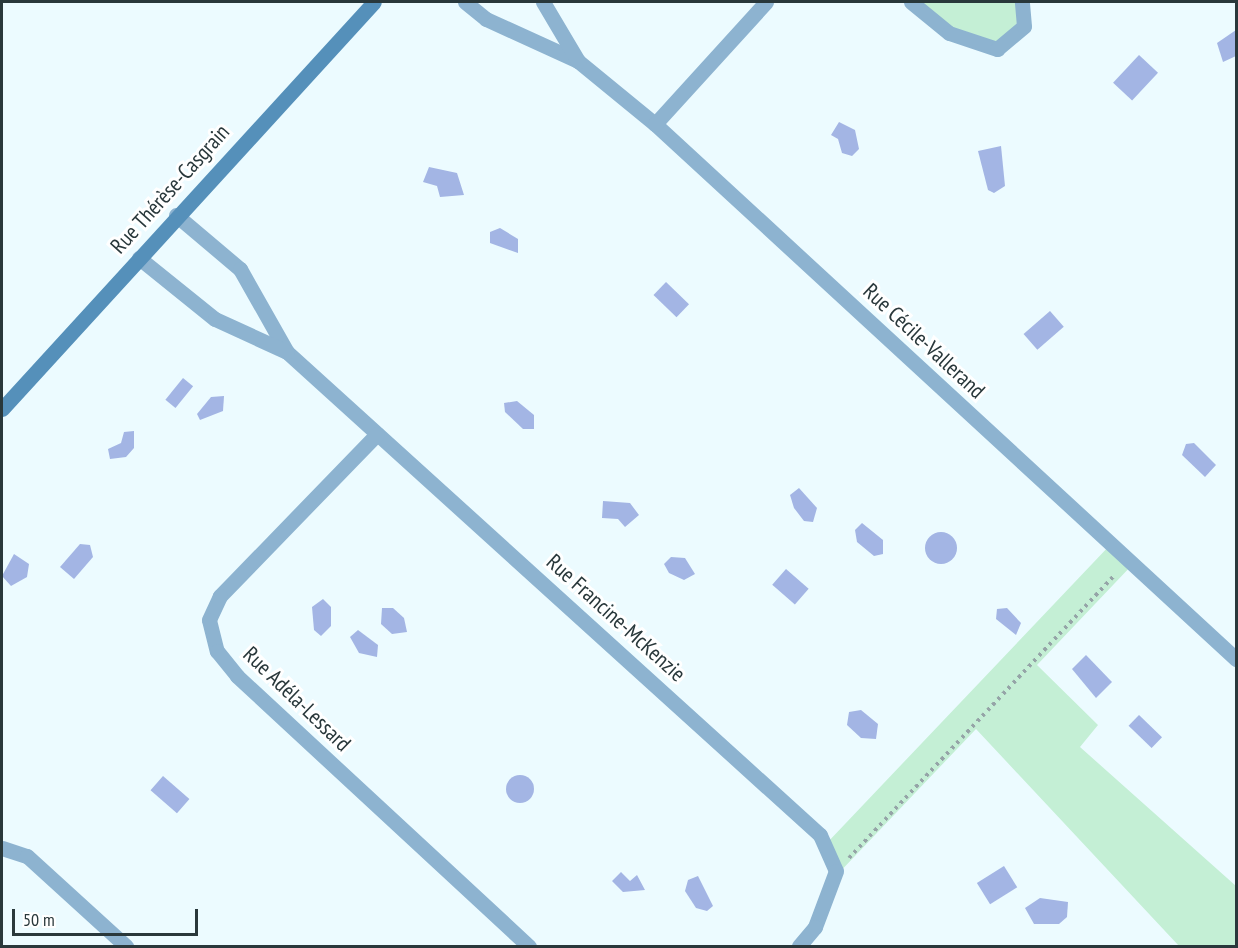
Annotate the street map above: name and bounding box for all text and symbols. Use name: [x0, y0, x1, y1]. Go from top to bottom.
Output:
street label: Rue Thérèse-Casgrain: [105, 119, 235, 259]
street label: Rue Cécile-Vallerand: [858, 278, 990, 404]
street label: Rue Francine-McKenzie: [541, 549, 691, 687]
street label: Rue Adéla-Lessard: [238, 641, 356, 757]
scale bar: [15, 897, 201, 935]
text: 50 m: [23, 908, 55, 931]

